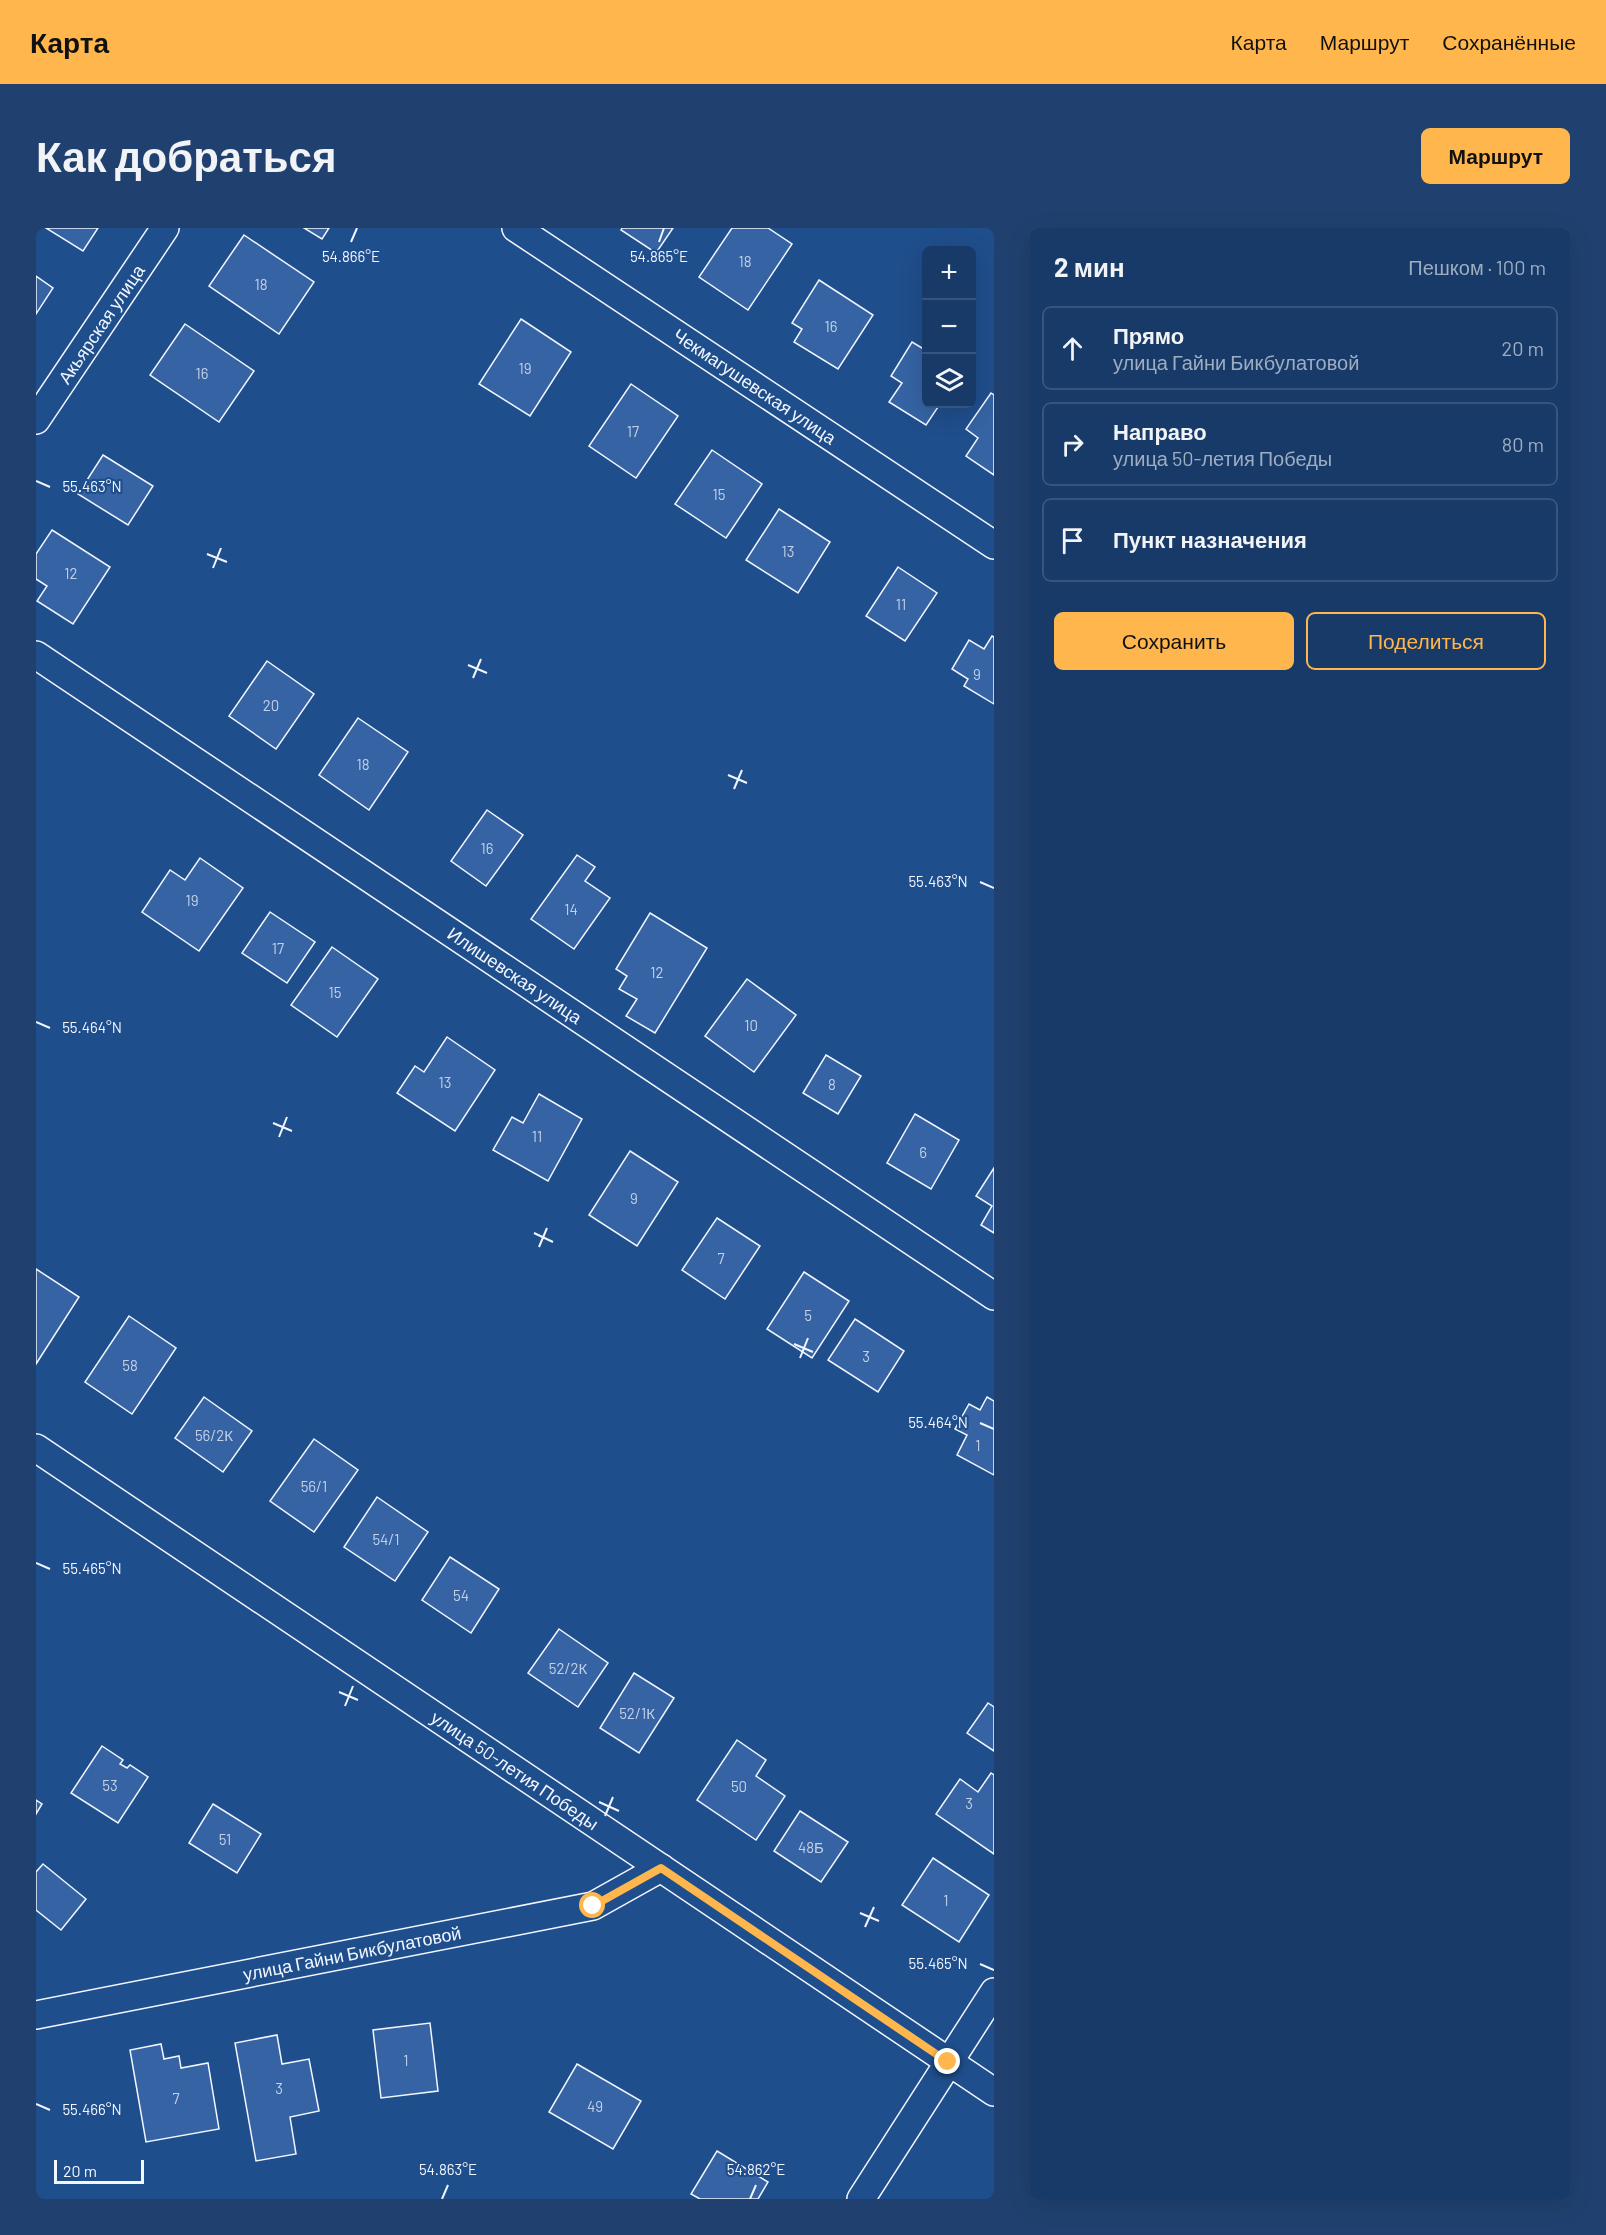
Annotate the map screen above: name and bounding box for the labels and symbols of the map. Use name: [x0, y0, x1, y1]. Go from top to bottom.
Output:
text: 54.866°E: [322, 247, 380, 265]
text: 54.865°E: [630, 247, 688, 265]
house number: 18: [738, 252, 752, 270]
street label: Акьярская улица: [53, 259, 150, 388]
house number: 18: [254, 275, 268, 293]
house number: 16: [825, 317, 837, 335]
street label: Чекмагушевская улица: [669, 323, 841, 449]
house number: 19: [518, 359, 532, 377]
house number: 16: [196, 364, 208, 382]
house number: 17: [627, 422, 639, 440]
text: 55.463°N: [62, 477, 122, 495]
house number: 15: [713, 485, 725, 503]
house number: 13: [782, 542, 794, 560]
house number: 12: [64, 564, 78, 582]
house number: 11: [896, 595, 906, 613]
house number: 9: [973, 665, 981, 683]
house number: 20: [263, 696, 279, 714]
house number: 18: [356, 755, 370, 773]
house number: 16: [481, 839, 493, 857]
text: 55.463°N: [908, 872, 968, 890]
house number: 19: [185, 891, 199, 909]
house number: 14: [564, 900, 578, 918]
street label: Илишевская улица: [444, 922, 587, 1029]
house number: 17: [272, 939, 284, 957]
house number: 12: [650, 963, 664, 981]
house number: 15: [329, 983, 341, 1001]
house number: 10: [744, 1016, 758, 1034]
text: 55.464°N: [62, 1018, 122, 1036]
house number: 13: [439, 1073, 451, 1091]
house number: 8: [828, 1075, 836, 1093]
house number: 11: [532, 1127, 542, 1145]
house number: 6: [919, 1143, 927, 1161]
house number: 9: [630, 1189, 638, 1207]
house number: 7: [717, 1249, 725, 1267]
house number: 5: [804, 1306, 812, 1324]
house number: 3: [862, 1347, 870, 1365]
house number: 58: [122, 1356, 138, 1374]
text: 55.464°N: [908, 1413, 968, 1431]
house number: 56/2К: [195, 1426, 233, 1444]
house number: 1: [975, 1436, 981, 1454]
house number: 56/1: [301, 1477, 327, 1495]
house number: 54/1: [372, 1530, 400, 1548]
text: 55.465°N: [62, 1559, 122, 1577]
house number: 54: [453, 1586, 469, 1604]
house number: 52/2К: [549, 1659, 588, 1677]
house number: 52/1К: [619, 1704, 655, 1722]
street label: улица 50-летия Победы: [427, 1706, 603, 1834]
house number: 53: [102, 1776, 118, 1794]
house number: 50: [731, 1777, 747, 1795]
house number: 3: [965, 1794, 973, 1812]
house number: 51: [219, 1830, 231, 1848]
house number: 48Б: [798, 1838, 824, 1856]
house number: 1: [943, 1891, 949, 1909]
route start: [579, 1892, 605, 1918]
street label: улица Гайни Бикбулатовой: [241, 1921, 463, 1985]
text: 55.465°N: [908, 1954, 968, 1972]
route end: [934, 2048, 960, 2074]
house number: 1: [403, 2051, 409, 2069]
house number: 3: [275, 2079, 283, 2097]
house number: 7: [172, 2089, 180, 2107]
house number: 49: [587, 2097, 603, 2115]
text: 55.466°N: [62, 2100, 122, 2118]
scale bar: [54, 2157, 144, 2184]
text: 54.863°E: [419, 2160, 477, 2178]
text: 54.862°E: [727, 2160, 785, 2178]

